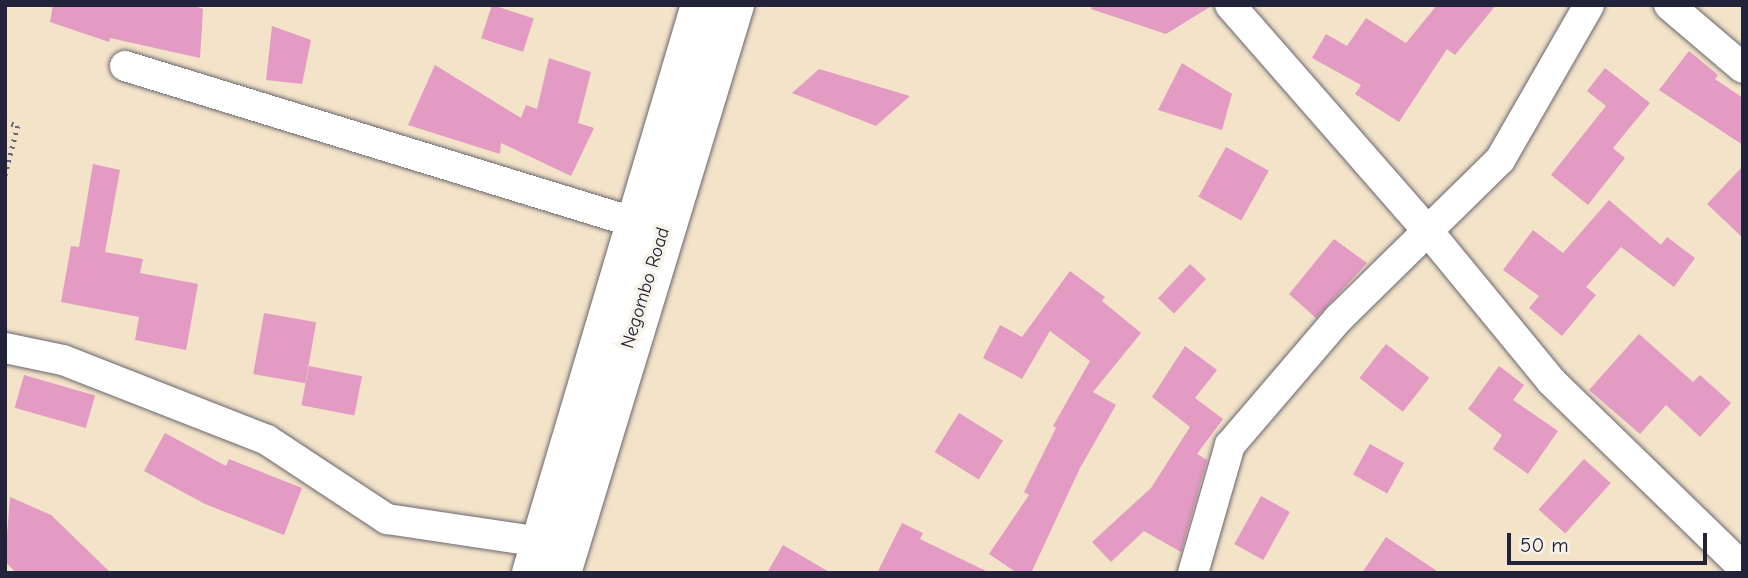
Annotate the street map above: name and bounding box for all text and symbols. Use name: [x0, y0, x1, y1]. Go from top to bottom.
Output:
street label: Negombo Road: [617, 225, 675, 351]
scale bar: [1510, 518, 1710, 562]
text: 50 m: [1520, 533, 1569, 557]

